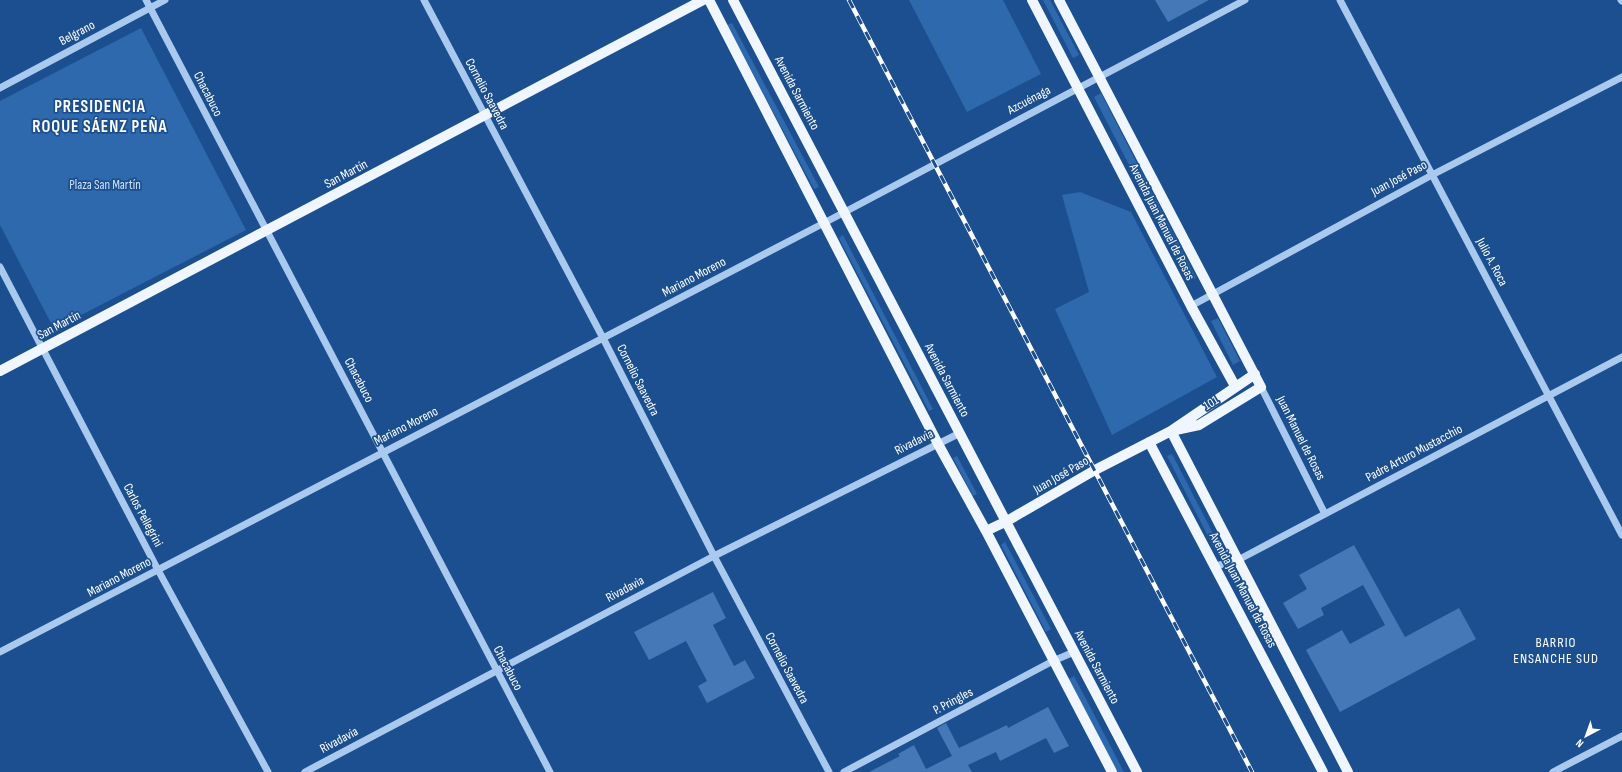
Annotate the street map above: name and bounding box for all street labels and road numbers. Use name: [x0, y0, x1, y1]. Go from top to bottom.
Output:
street label: Belgrano: [56, 17, 98, 49]
street label: Avenida Sarmiento: [770, 52, 823, 133]
street label: Cornelio Saavedra: [462, 56, 512, 132]
street label: Chacabuco: [190, 69, 226, 119]
street label: Azcuénaga: [1004, 82, 1053, 118]
street label: San Martín: [322, 156, 370, 192]
street label: Juan José Paso: [1367, 157, 1430, 200]
street label: Avenida Juan Manuel de Rosas: [1125, 160, 1198, 283]
street label: Julio A. Roca: [1472, 234, 1511, 289]
street label: Mariano Moreno: [659, 254, 729, 300]
street label: San Martín: [35, 307, 83, 343]
street label: Avenida Sarmiento: [920, 339, 973, 420]
street label: Cornelio Saavedra: [613, 342, 663, 418]
street label: Chacabuco: [341, 355, 377, 405]
street label: 101: [1200, 392, 1222, 414]
street label: Juan Manuel de Rosas: [1272, 392, 1329, 483]
street label: Mariano Moreno: [371, 403, 441, 449]
street label: Padre Arturo Mustacchio: [1363, 421, 1465, 485]
street label: Rivadavia: [892, 426, 936, 458]
street label: Juan José Paso: [1030, 453, 1091, 498]
street label: Carlos Pellegrini: [120, 481, 166, 549]
street label: Avenida Juan Manuel de Rosas: [1205, 529, 1280, 651]
street label: Mariano Moreno: [84, 554, 154, 600]
street label: Rivadavia: [603, 572, 647, 606]
street label: Avenida Sarmiento: [1070, 626, 1123, 707]
street label: Cornelio Saavedra: [762, 630, 812, 706]
street label: Chacabuco: [490, 643, 526, 693]
street label: P. Pringles: [930, 684, 976, 718]
street label: Rivadavia: [317, 723, 361, 757]

